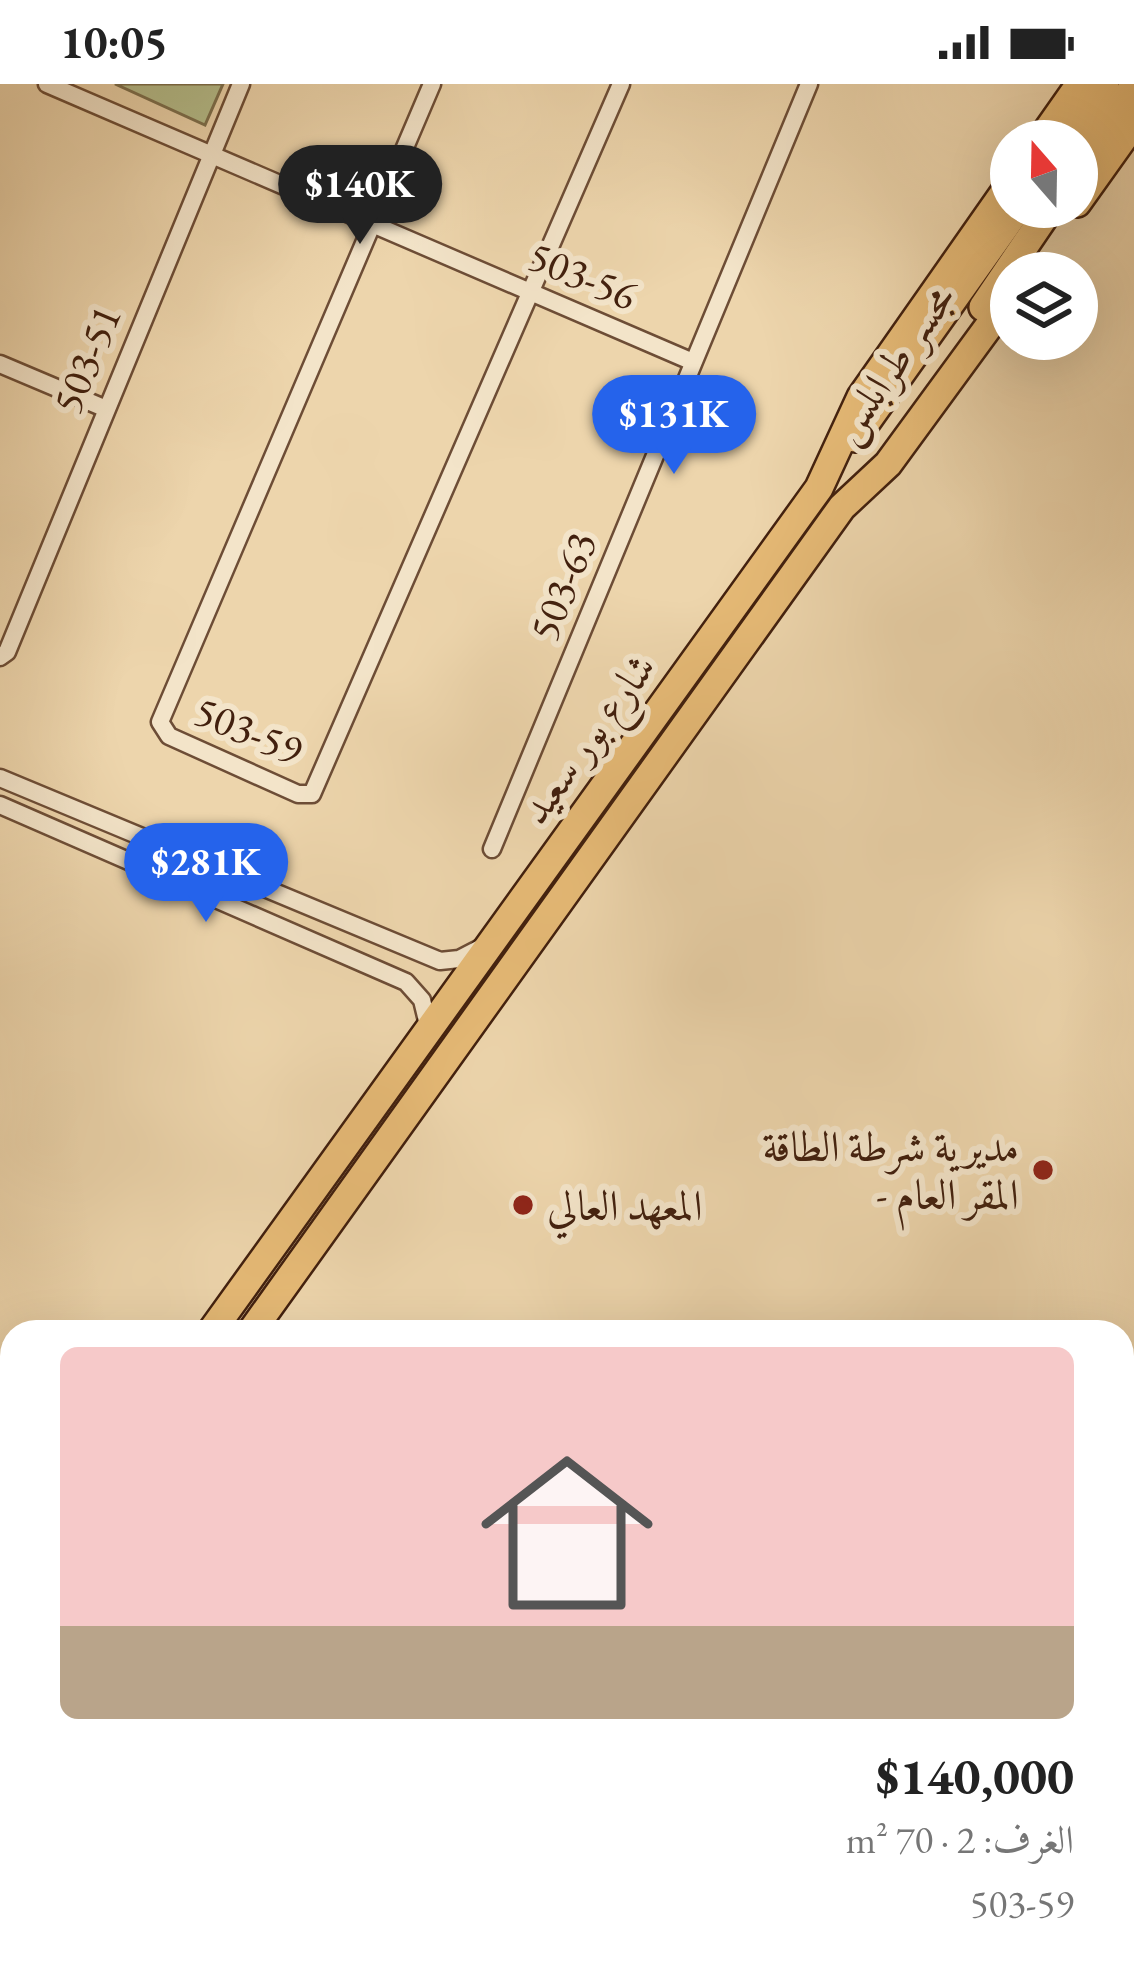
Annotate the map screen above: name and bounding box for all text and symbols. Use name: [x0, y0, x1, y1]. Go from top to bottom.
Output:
text: 10:05: [60, 13, 168, 71]
north arrow: [990, 120, 1098, 228]
map controls: [990, 120, 1098, 360]
pin: $140K: [276, 145, 444, 247]
text: $140K: [305, 158, 415, 209]
street label: 503-56: [520, 228, 645, 323]
button: layers: [990, 252, 1098, 360]
street label: مجسر طرابلس: [818, 273, 969, 455]
street label: 503-51: [39, 297, 134, 422]
pin: $131K: [590, 375, 758, 477]
text: $131K: [619, 388, 729, 439]
street label: 503-63: [516, 524, 609, 649]
street label: شارع بور سعيد: [507, 642, 674, 839]
street label: 503-59: [186, 683, 311, 778]
pin: $281K: [122, 823, 290, 925]
text: $281K: [151, 836, 261, 887]
place label: مديرية شرطة الطاقة - المقر العام: [762, 1119, 1019, 1231]
marker: مديرية شرطة الطاقة - المقر العام: [1030, 1157, 1056, 1183]
place label: المعهد العالي: [547, 1178, 703, 1239]
marker: المعهد العالي: [510, 1192, 536, 1218]
icon: home: [459, 1425, 675, 1641]
text: $140,000: [876, 1743, 1074, 1809]
text: الغرف: 2 · 70 m²: [846, 1814, 1074, 1865]
text: 503-59: [970, 1878, 1074, 1929]

